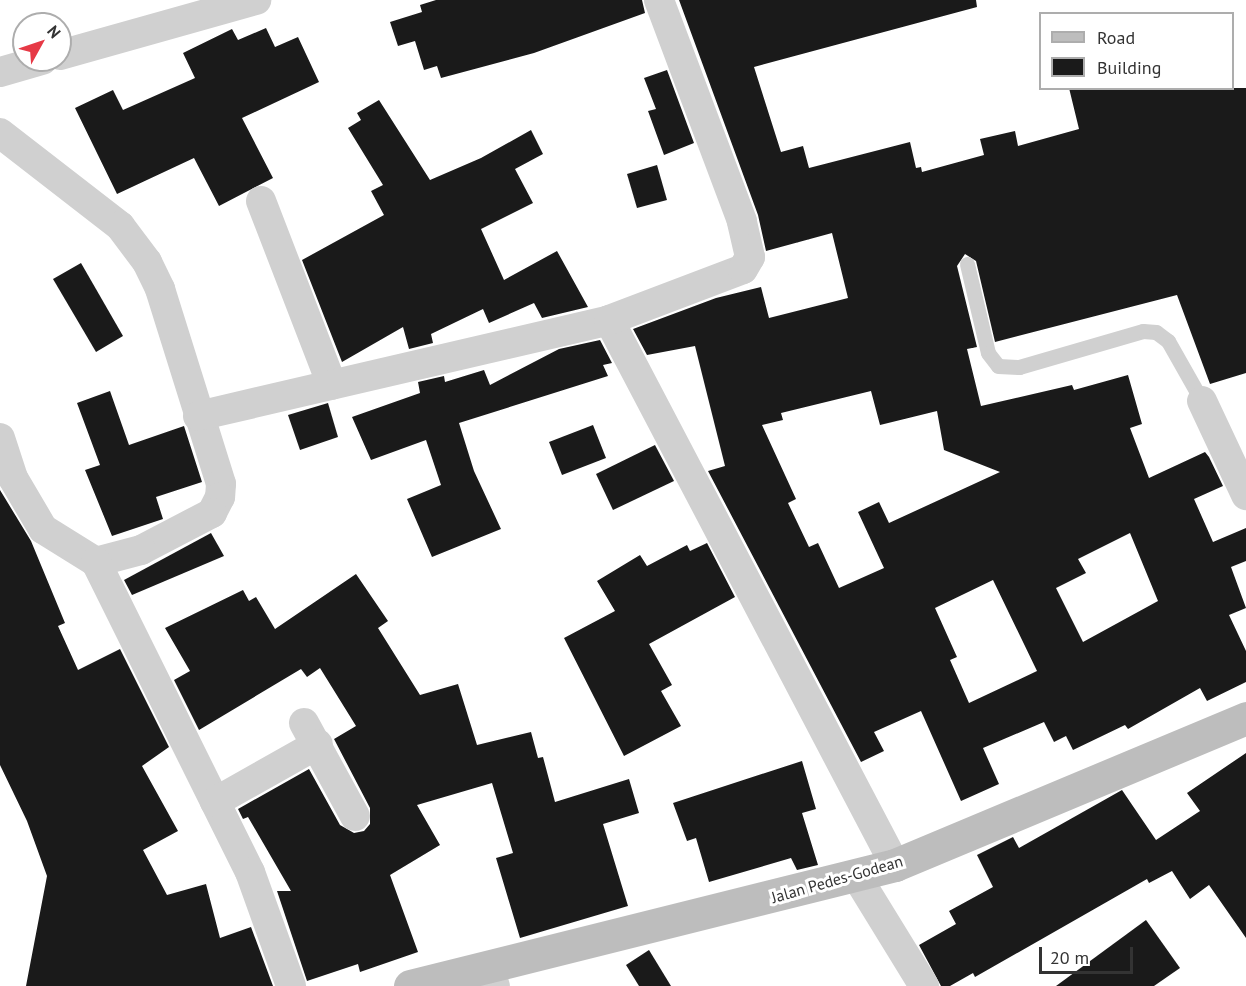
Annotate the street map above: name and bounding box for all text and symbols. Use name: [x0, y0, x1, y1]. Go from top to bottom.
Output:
north arrow: [12, 12, 72, 72]
legend: [1039, 12, 1234, 90]
text: N: [43, 21, 65, 42]
text: Road: [1097, 26, 1135, 49]
text: Building: [1097, 56, 1161, 79]
street label: Jalan Pedes-Godean: [769, 851, 905, 907]
scale bar: [1042, 935, 1136, 973]
text: 20 m: [1050, 946, 1089, 969]

